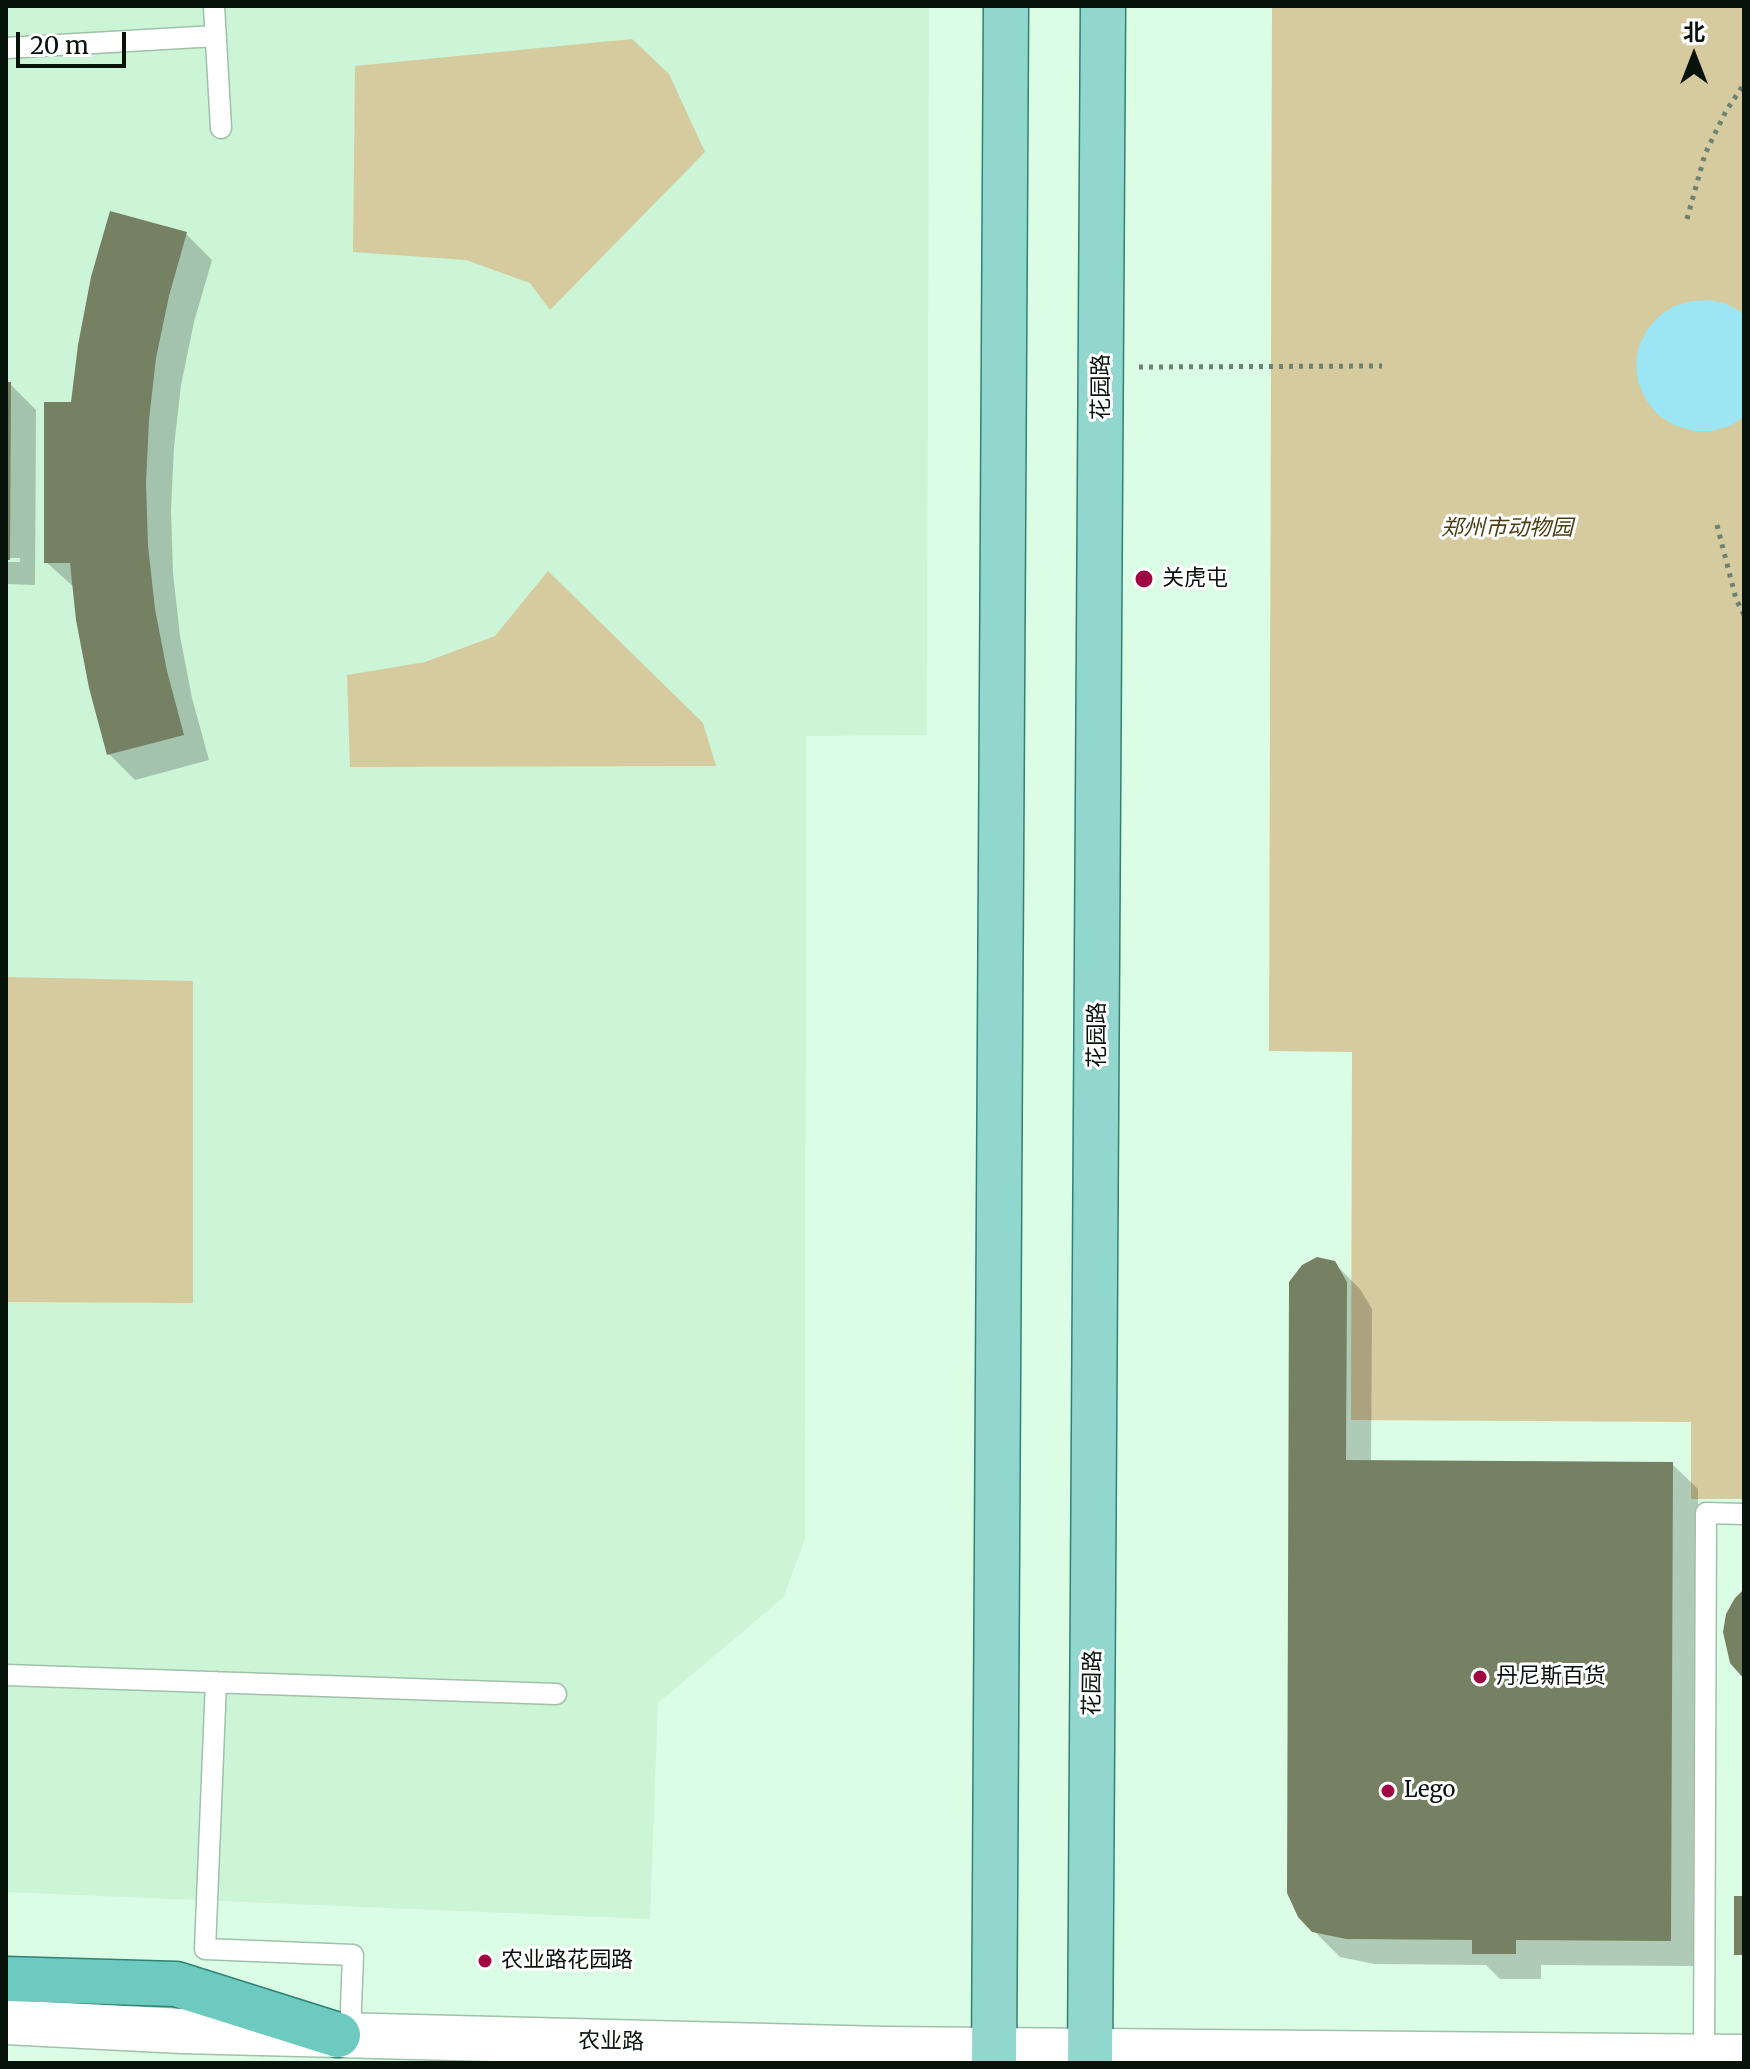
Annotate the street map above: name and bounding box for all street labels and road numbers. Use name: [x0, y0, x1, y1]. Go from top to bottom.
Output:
street label: 花园路: [1089, 354, 1115, 420]
street label: 花园路: [1085, 1002, 1111, 1068]
street label: 花园路: [1079, 1650, 1107, 1716]
street label: 农业路: [578, 2028, 644, 2056]

